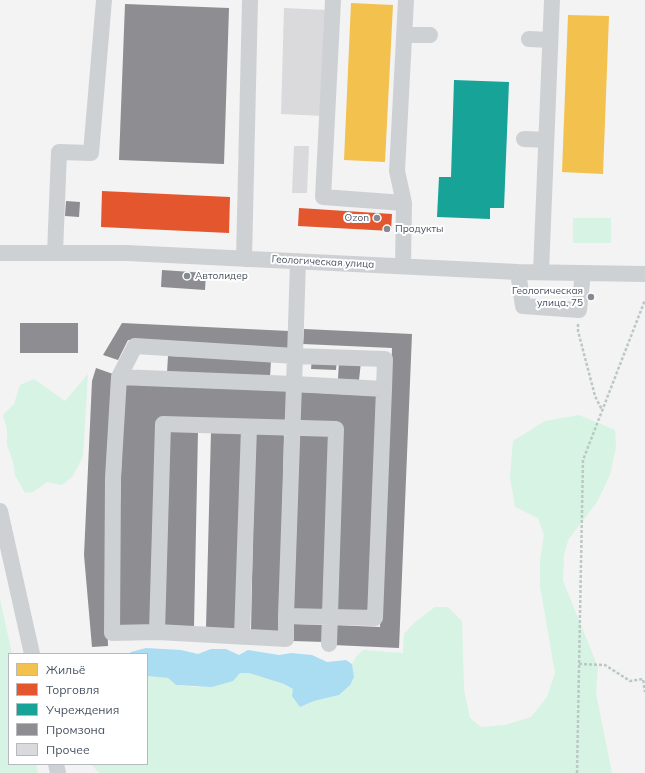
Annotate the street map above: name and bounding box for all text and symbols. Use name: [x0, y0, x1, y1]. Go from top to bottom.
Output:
place label: Ozon: [345, 212, 369, 224]
marker: Ozon: [372, 213, 382, 223]
place label: Продукты: [395, 223, 443, 235]
marker: Продукты: [382, 224, 392, 234]
street label: Геологическая улица: [271, 253, 375, 271]
place label: Автолидер: [195, 270, 248, 282]
marker: Автолидер: [182, 271, 192, 281]
place label: Геологическая улица, 75: [512, 285, 583, 308]
marker: Геологическая улица, 75: [586, 292, 596, 302]
legend: [8, 653, 148, 765]
text: Жильё: [46, 662, 85, 677]
text: Торговля: [46, 682, 99, 697]
text: Учреждения: [46, 702, 119, 717]
text: Промзона: [46, 722, 105, 737]
text: Прочее: [46, 742, 90, 757]

